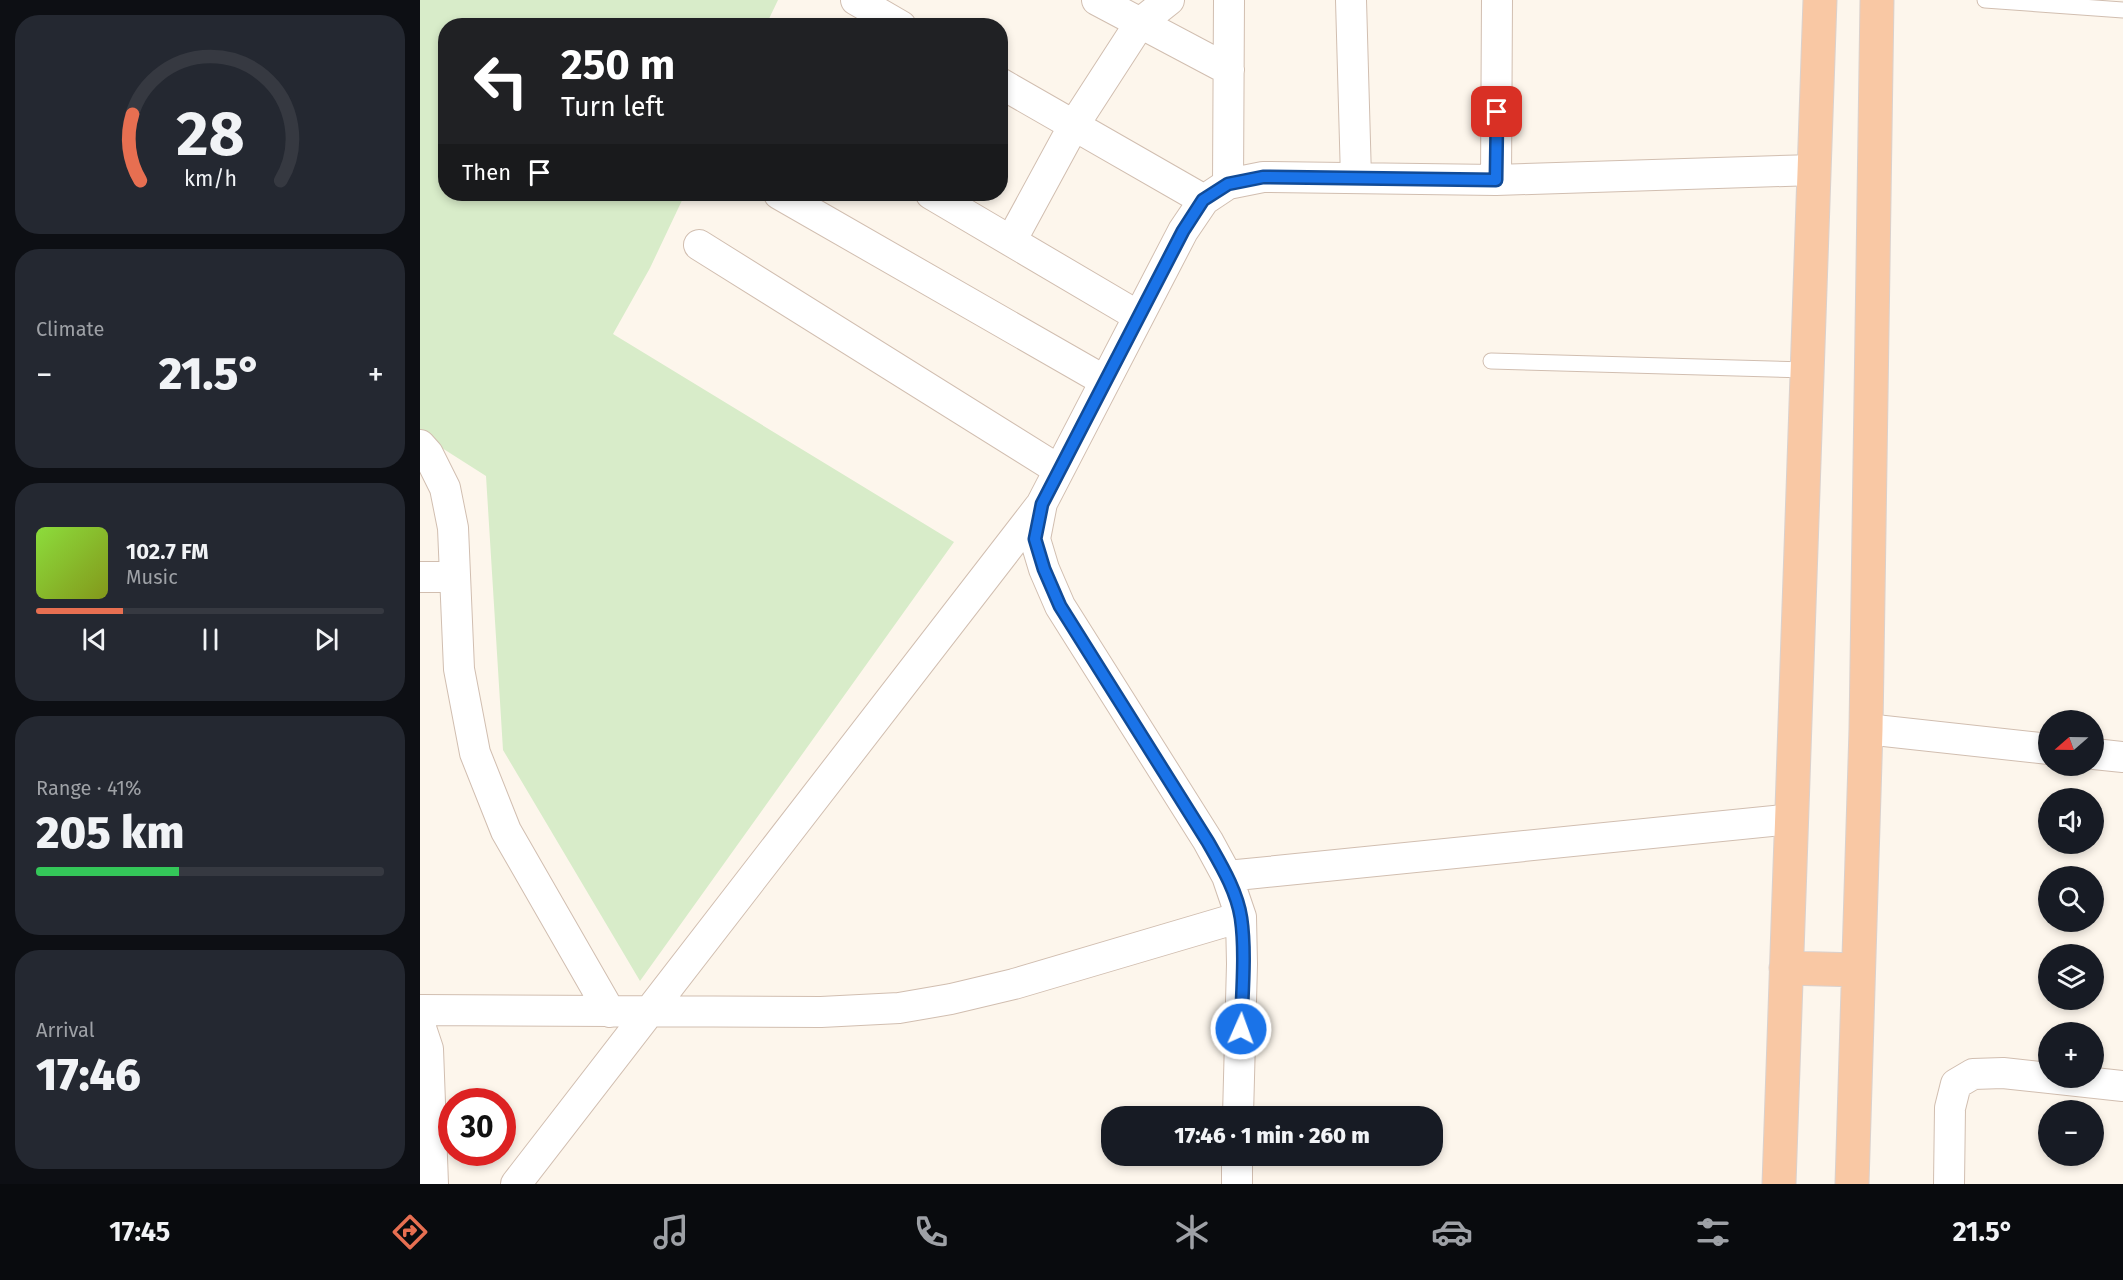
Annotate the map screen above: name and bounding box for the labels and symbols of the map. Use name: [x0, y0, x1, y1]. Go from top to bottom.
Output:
pin: [1471, 86, 1522, 137]
north arrow: [2038, 710, 2104, 776]
position arrow: [1209, 997, 1273, 1061]
speed limit sign: 30: [438, 1088, 516, 1166]

